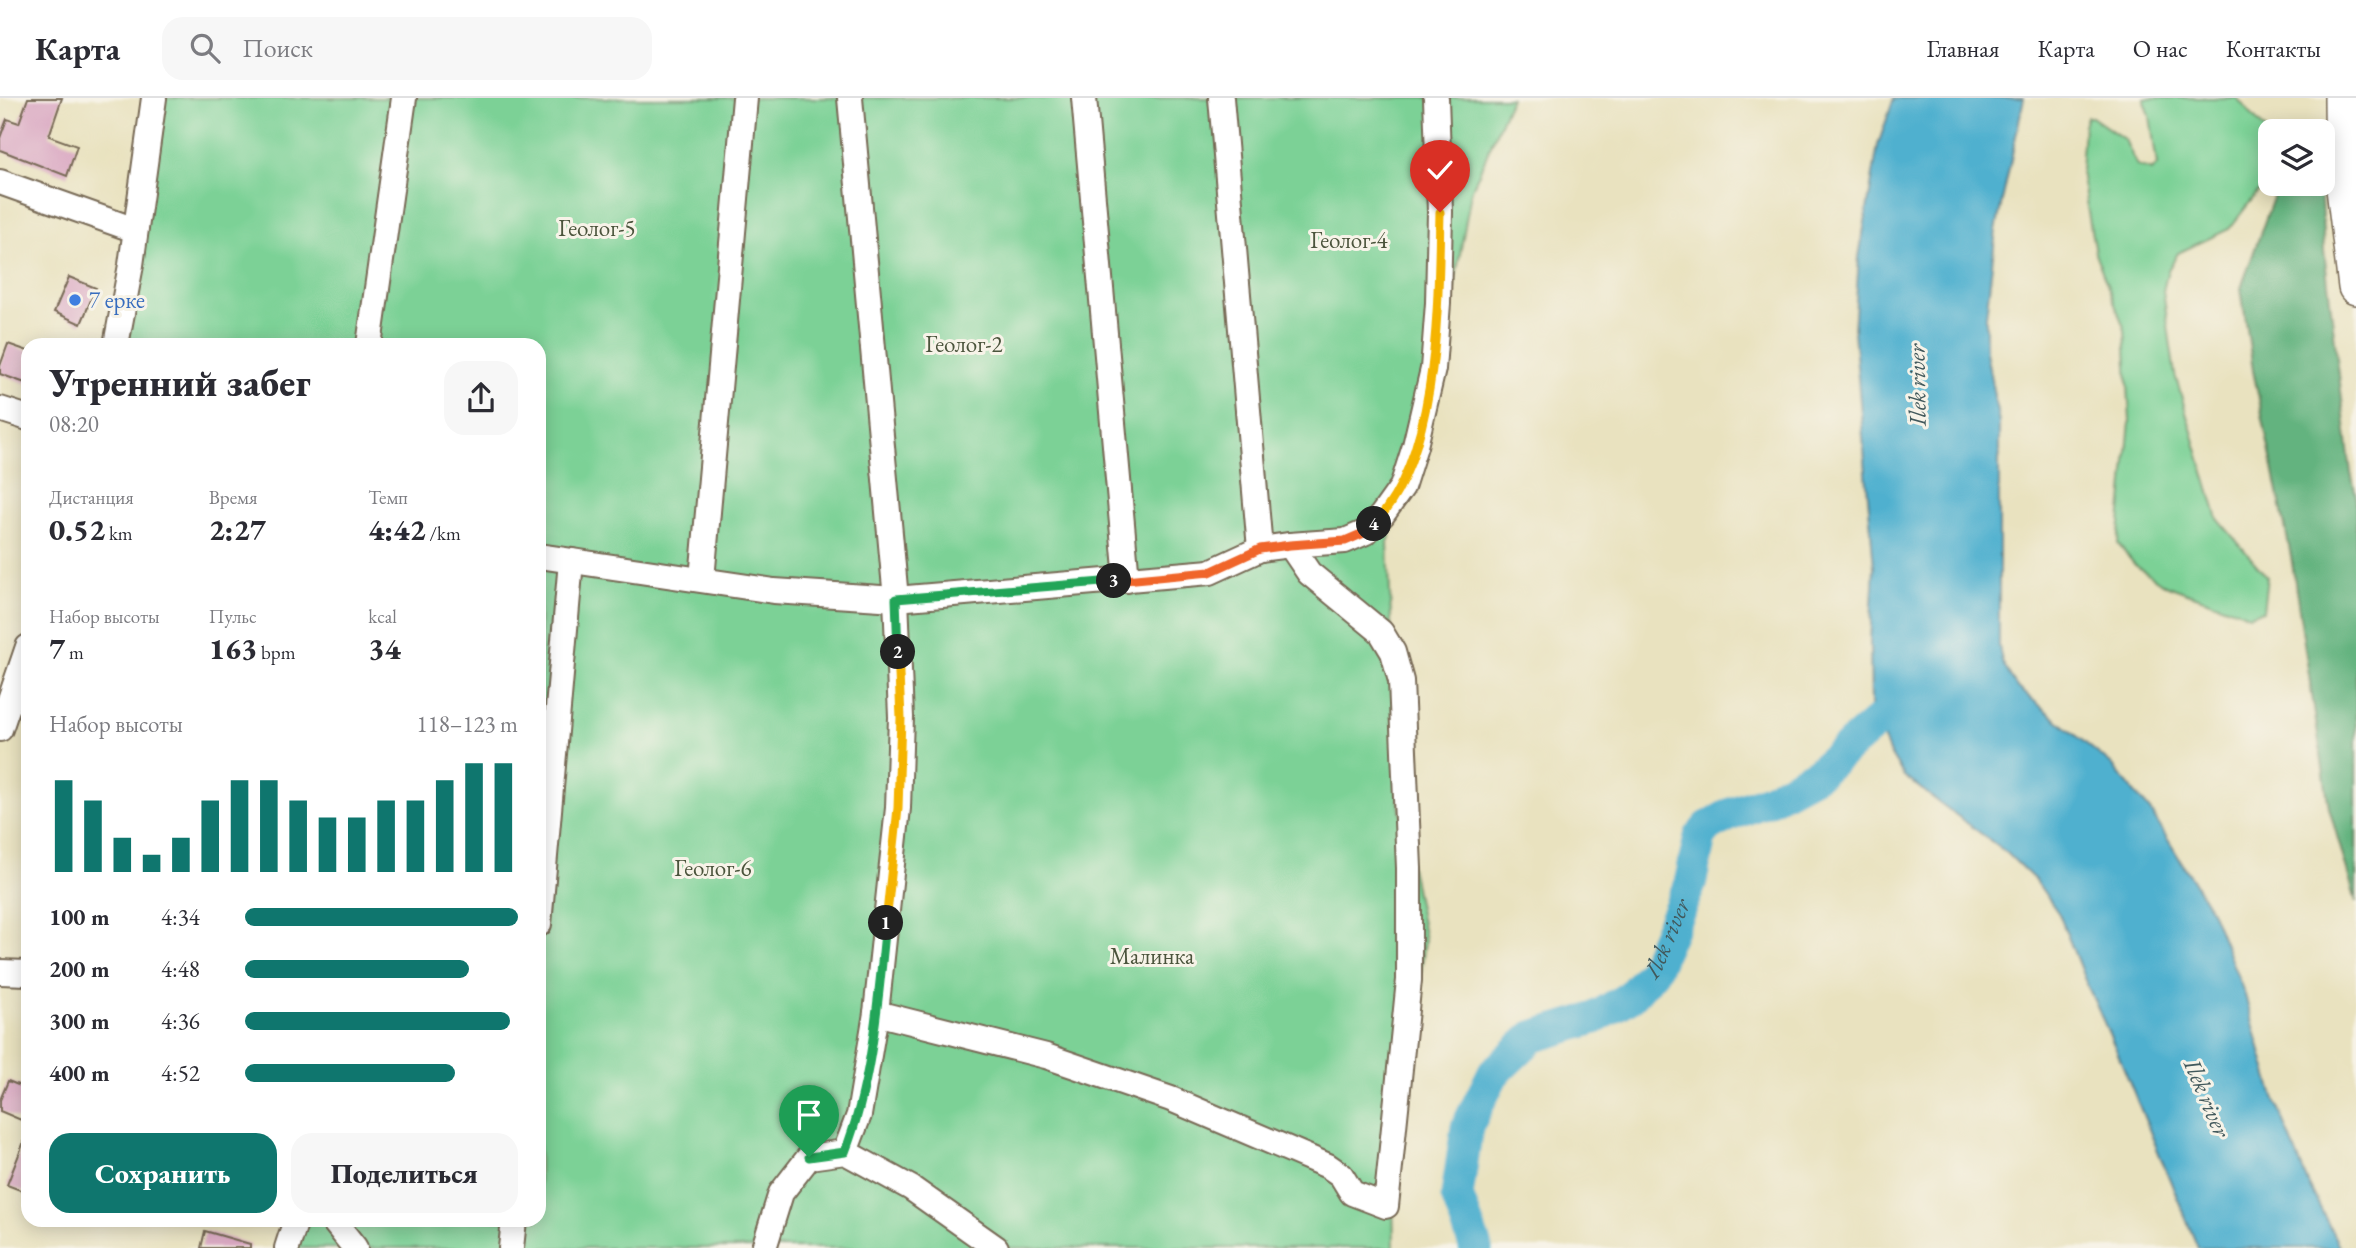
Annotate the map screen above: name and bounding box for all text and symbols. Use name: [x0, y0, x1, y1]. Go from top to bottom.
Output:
search box: [162, 17, 652, 80]
text: Карта: [35, 27, 120, 70]
icon: search: [186, 29, 224, 67]
text: Поиск: [242, 31, 313, 65]
text: Главная: [1926, 33, 2000, 64]
text: Карта: [2038, 33, 2095, 64]
text: О нас: [2133, 33, 2188, 64]
text: Контакты: [2226, 33, 2321, 64]
map controls: [2258, 119, 2335, 196]
button: layers: [2258, 119, 2335, 196]
pin: [1410, 140, 1470, 212]
icon: check: [1421, 151, 1459, 189]
park label: Геолог-5: [558, 213, 636, 243]
park label: Геолог-4: [1310, 225, 1389, 255]
place label: 7 ерке: [89, 285, 145, 315]
marker: 7 ерке: [67, 292, 83, 308]
park label: Геолог-2: [925, 329, 1003, 359]
water label: Ilek river: [1900, 342, 1933, 427]
text: Утренний забег: [49, 358, 311, 407]
button: share: [444, 361, 518, 435]
text: 08:20: [49, 409, 99, 439]
text: Дистанция: [49, 485, 134, 510]
text: Время: [209, 485, 257, 510]
text: Темп: [368, 485, 408, 510]
pin: 4: [1356, 506, 1392, 542]
text: 0.52: [49, 510, 105, 549]
text: 2:27: [209, 510, 266, 549]
text: 4:42: [368, 510, 426, 549]
text: 4: [1368, 511, 1379, 536]
text: km: [105, 521, 133, 546]
text: /km: [426, 521, 461, 546]
pin: 3: [1096, 564, 1132, 598]
text: 3: [1108, 568, 1119, 593]
text: Набор высоты: [49, 604, 160, 629]
text: Пульс: [209, 604, 257, 629]
text: kcal: [368, 604, 397, 629]
text: 7: [49, 629, 65, 668]
text: 163: [209, 629, 257, 668]
text: 34: [368, 629, 401, 668]
pin: 2: [880, 634, 916, 670]
text: 2: [892, 639, 903, 664]
text: m: [65, 640, 84, 665]
text: bpm: [257, 640, 296, 665]
text: Набор высоты: [49, 709, 183, 739]
text: 118–123 m: [417, 709, 518, 739]
park label: Геолог-6: [674, 853, 752, 883]
water label: Ilek river: [1637, 892, 1698, 986]
text: 100 m: [49, 902, 110, 932]
text: 4:34: [161, 902, 200, 932]
pin: 1: [868, 906, 903, 940]
text: 1: [880, 910, 891, 935]
park label: Малинка: [1110, 941, 1195, 971]
text: 200 m: [49, 954, 110, 984]
text: 4:48: [161, 954, 200, 984]
text: 300 m: [49, 1006, 110, 1036]
text: 4:36: [161, 1006, 200, 1036]
water label: Ilek river: [2177, 1053, 2239, 1143]
text: 400 m: [49, 1058, 110, 1088]
text: 4:52: [161, 1058, 200, 1088]
pin: [779, 1085, 839, 1157]
icon: arrive: [790, 1096, 828, 1134]
button: Сохранить: [49, 1133, 277, 1213]
button: Поделиться: [291, 1133, 518, 1213]

